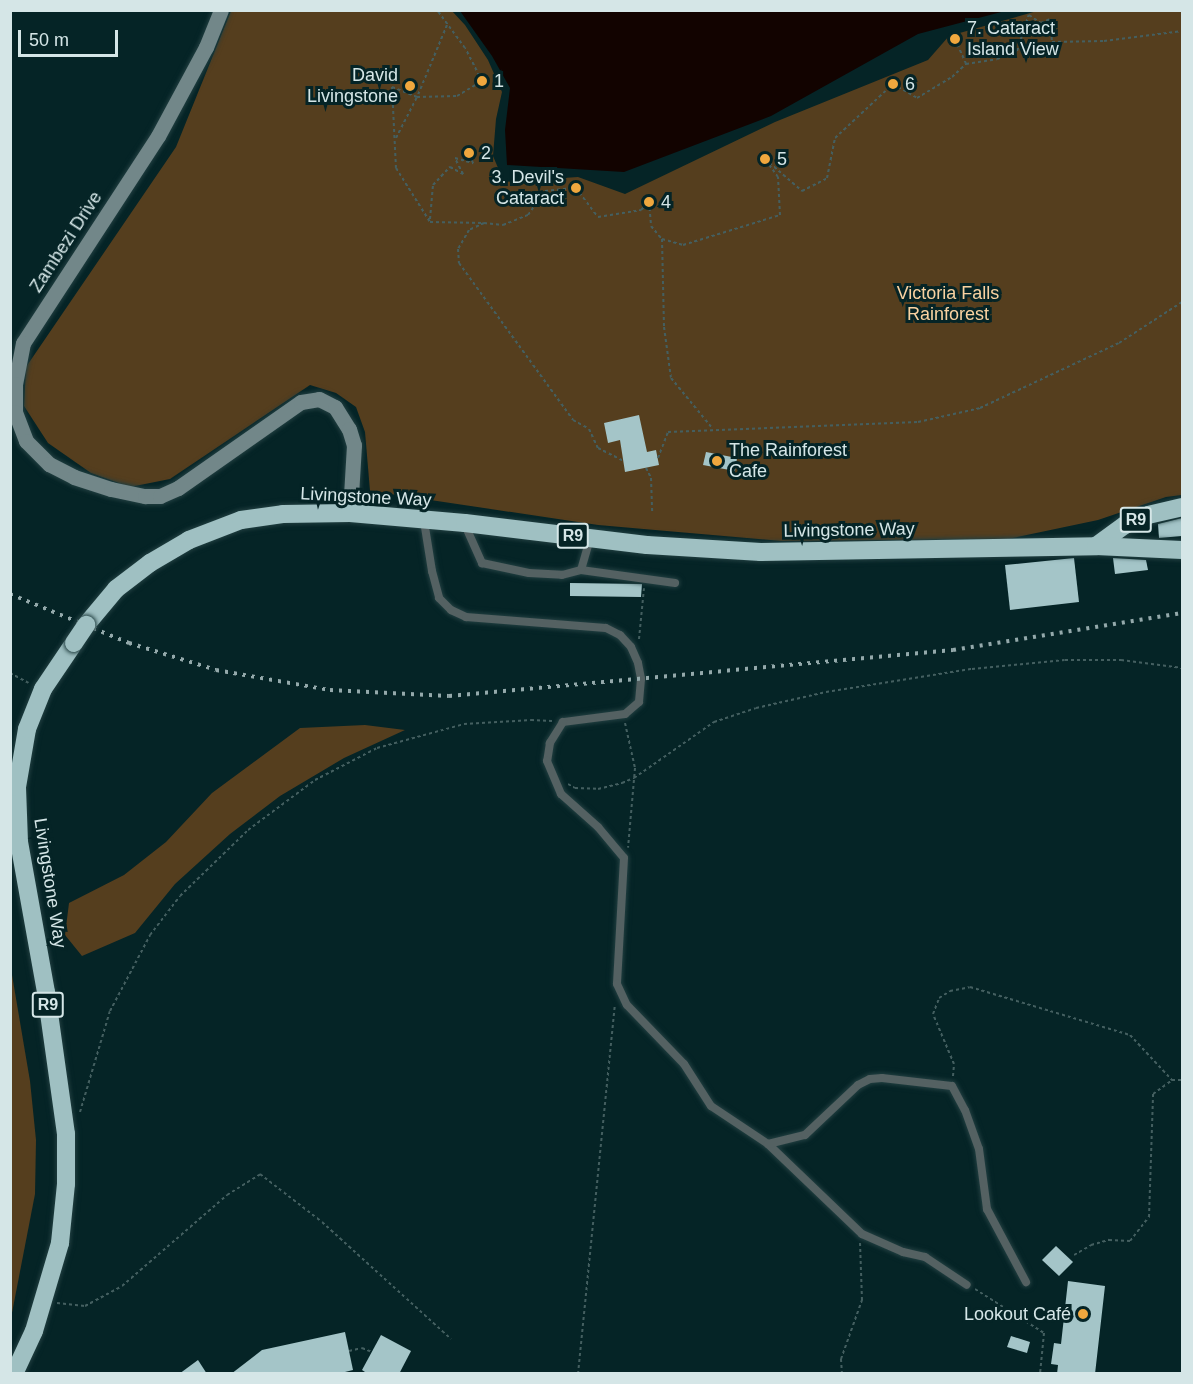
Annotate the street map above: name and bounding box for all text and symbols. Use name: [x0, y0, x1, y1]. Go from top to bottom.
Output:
scale bar: [21, 18, 122, 56]
place label: 7. Cataract Island View: [967, 18, 1059, 60]
text: 50 m: [29, 30, 69, 50]
marker: 7. Cataract Island View: [948, 32, 962, 46]
place label: David Livingstone: [307, 65, 398, 107]
place label: 1: [494, 70, 504, 92]
place label: 6: [905, 73, 915, 95]
marker: 1: [475, 74, 489, 88]
marker: 6: [886, 77, 900, 91]
marker: David Livingstone: [403, 79, 417, 93]
place label: 2: [481, 142, 491, 164]
marker: 2: [462, 146, 476, 160]
place label: 5: [777, 148, 787, 170]
marker: 5: [758, 152, 772, 166]
place label: 3. Devil's Cataract: [492, 167, 564, 210]
marker: 3. Devil's Cataract: [569, 181, 583, 195]
street label: Zambezi Drive: [25, 187, 107, 297]
place label: 4: [661, 191, 671, 213]
marker: 4: [642, 195, 656, 209]
park label: Victoria Falls Rainforest: [897, 283, 999, 326]
place label: The Rainforest Cafe: [729, 440, 847, 482]
marker: The Rainforest Cafe: [710, 454, 724, 468]
street label: Livingstone Way: [300, 483, 432, 511]
road number: R9: [1120, 507, 1152, 533]
street label: Livingstone Way: [783, 518, 915, 542]
road number: R9: [556, 523, 590, 549]
street label: Livingstone Way: [29, 816, 71, 950]
road number: R9: [32, 992, 64, 1018]
place label: Lookout Café: [964, 1303, 1071, 1325]
marker: Lookout Café: [1076, 1307, 1090, 1321]

